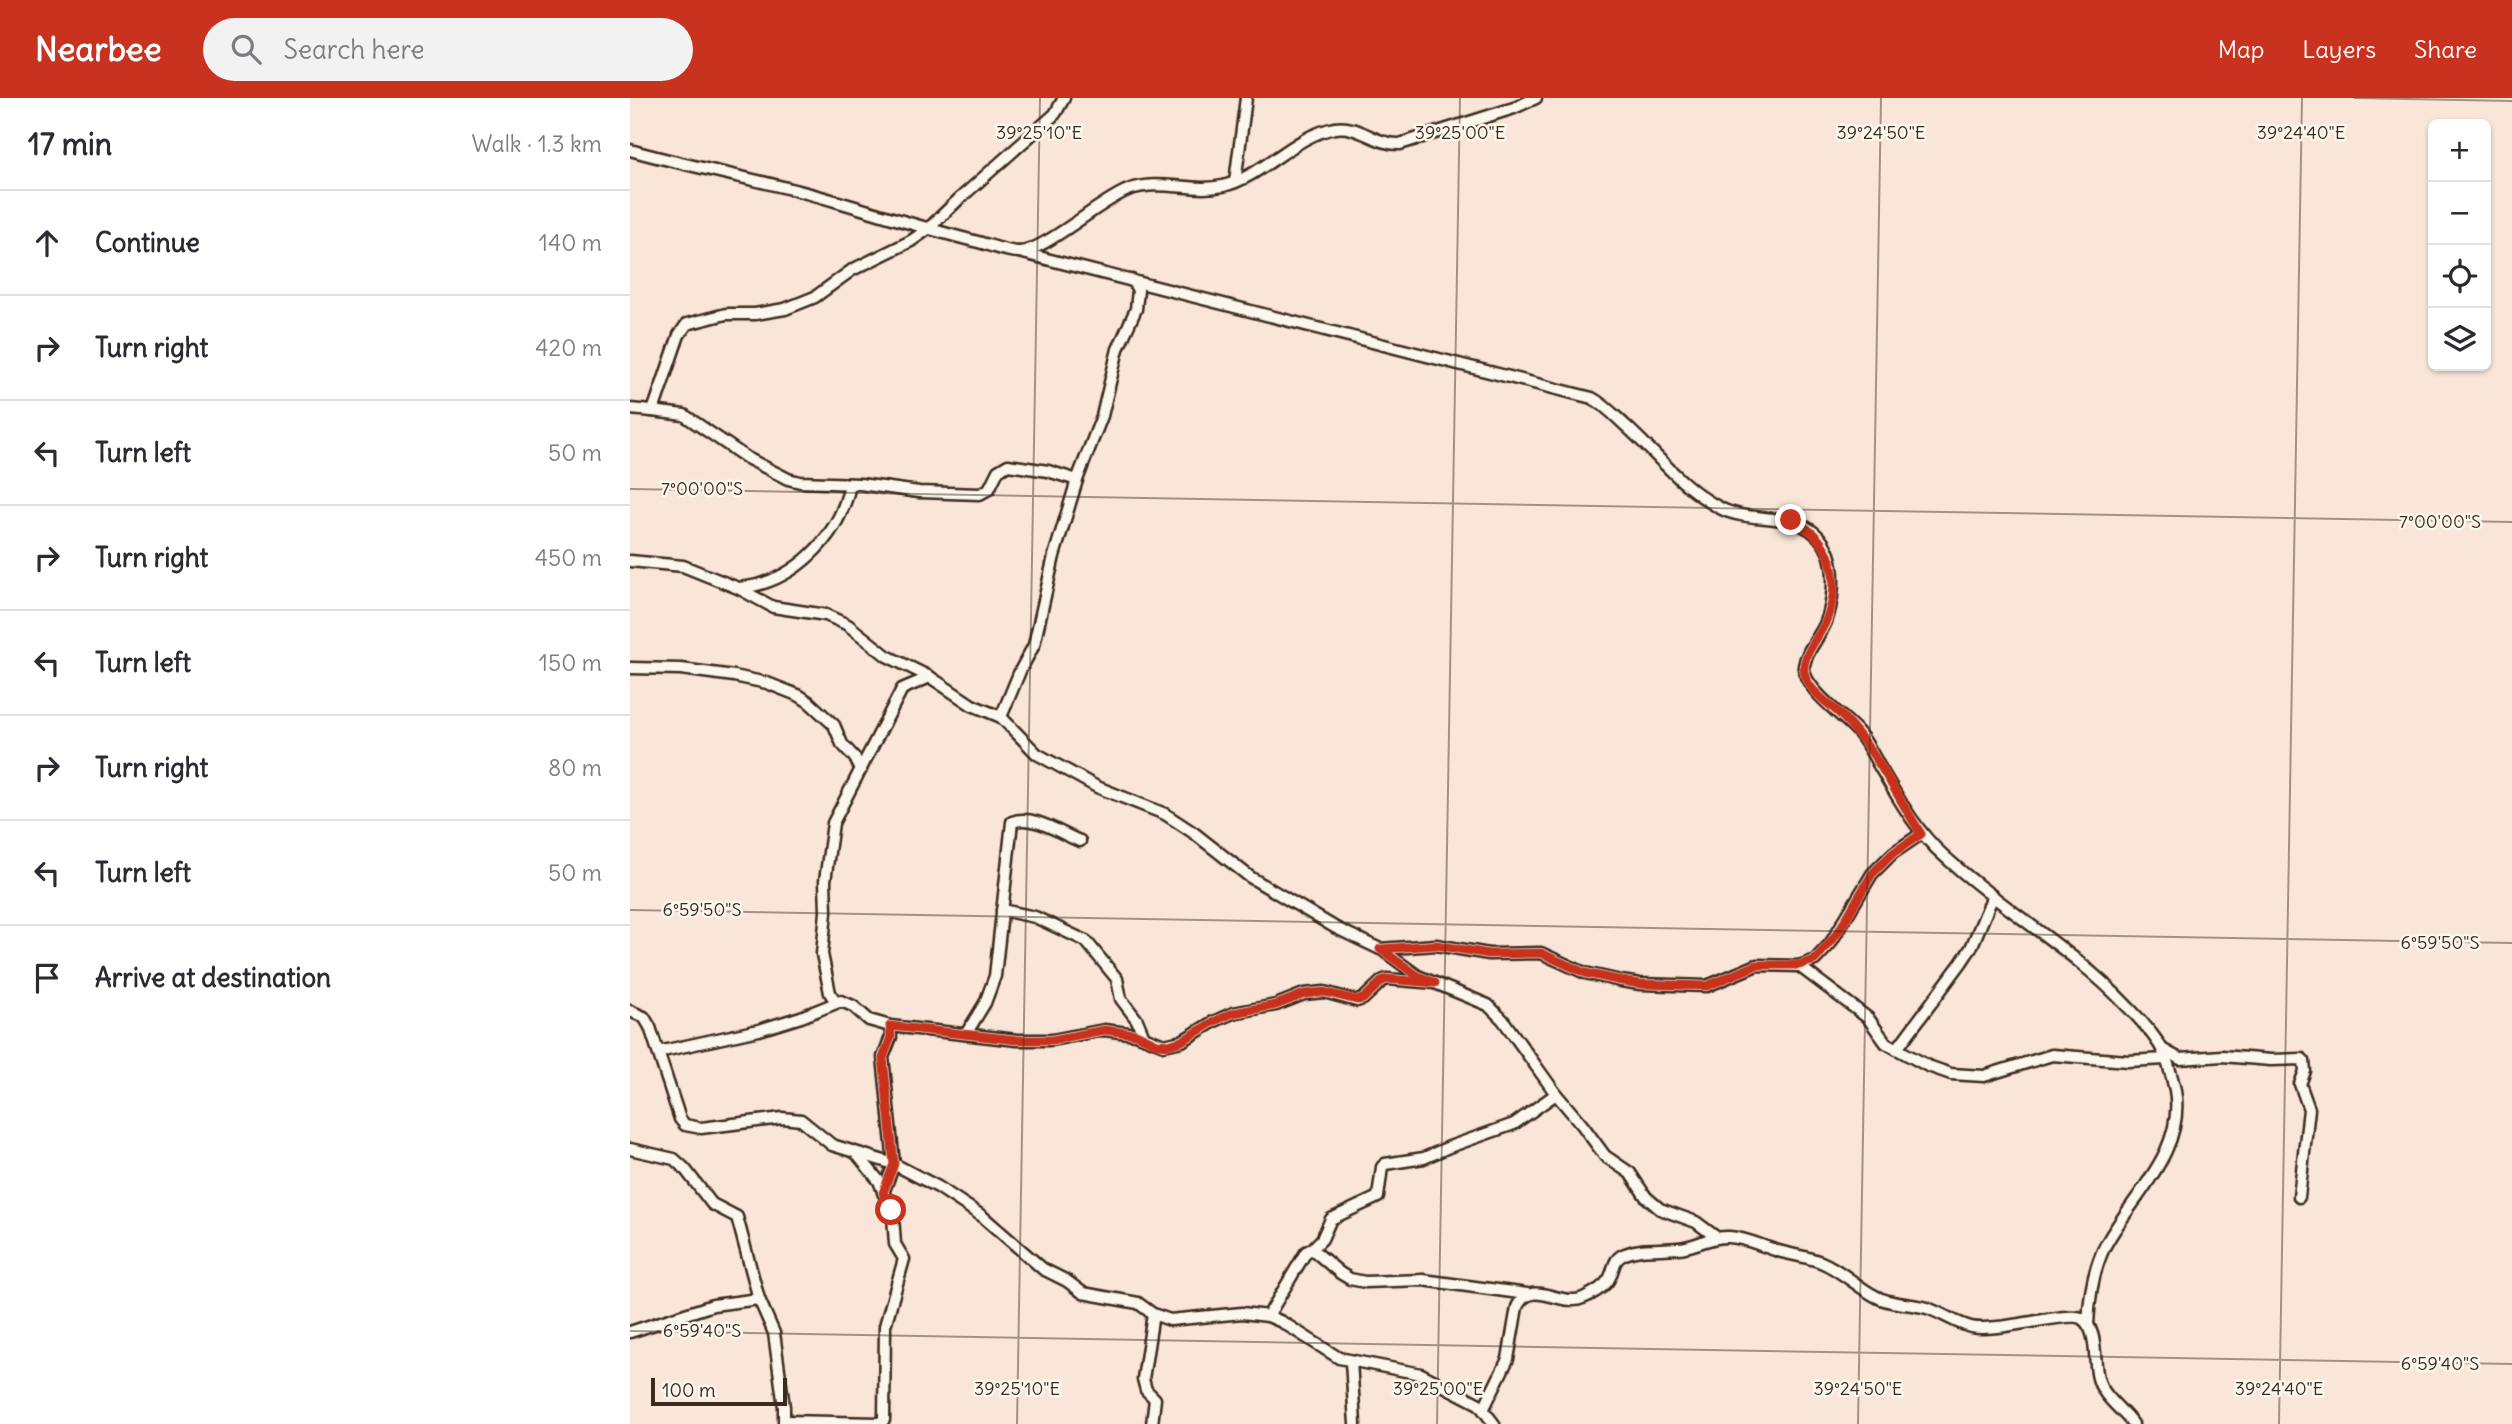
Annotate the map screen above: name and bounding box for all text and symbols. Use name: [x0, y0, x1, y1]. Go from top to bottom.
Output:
search box: [203, 18, 693, 81]
text: Nearbee: [35, 28, 161, 70]
icon: search: [227, 30, 265, 68]
text: Search here: [283, 33, 424, 66]
text: Map: [2218, 34, 2264, 64]
text: Layers: [2302, 34, 2376, 64]
text: Share: [2414, 34, 2477, 64]
map controls: [2428, 119, 2491, 371]
button: +: [2428, 119, 2491, 182]
text: 39°25'10"E: [996, 121, 1082, 144]
text: 39°25'00"E: [1415, 121, 1505, 144]
text: 39°24'50"E: [1837, 121, 1925, 144]
text: 39°24'40"E: [2257, 121, 2345, 144]
text: 17 min: [28, 125, 112, 163]
text: Walk · 1.3 km: [471, 129, 602, 158]
button: −: [2428, 182, 2491, 245]
icon: ahead: [28, 224, 66, 262]
text: Continue: [95, 226, 200, 259]
text: 140 m: [539, 228, 602, 257]
button: locate: [2428, 245, 2491, 308]
button: layers: [2428, 308, 2491, 371]
icon: right: [28, 329, 66, 367]
text: Turn right: [95, 331, 208, 364]
text: 420 m: [535, 333, 602, 362]
icon: left: [28, 434, 66, 472]
text: Turn left: [95, 436, 191, 469]
text: 50 m: [548, 438, 602, 467]
text: 7°00'00"S: [661, 477, 743, 500]
route end: [1775, 504, 1806, 535]
text: 7°00'00"S: [2399, 510, 2481, 533]
icon: right: [28, 539, 66, 577]
text: Turn right: [95, 541, 208, 574]
text: 450 m: [535, 543, 602, 572]
icon: left: [28, 644, 66, 682]
text: Turn left: [95, 646, 191, 679]
text: 150 m: [539, 648, 602, 677]
icon: right: [28, 749, 66, 787]
text: Turn right: [95, 751, 208, 784]
text: 80 m: [548, 753, 602, 782]
icon: left: [28, 854, 66, 892]
text: Turn left: [95, 856, 191, 889]
text: 50 m: [548, 858, 602, 887]
text: 6°59'50"S: [663, 898, 741, 921]
text: 6°59'50"S: [2401, 931, 2479, 954]
icon: arrive: [28, 959, 66, 997]
text: Arrive at destination: [95, 961, 331, 994]
route start: [875, 1194, 906, 1225]
text: 6°59'40"S: [663, 1319, 741, 1342]
text: 6°59'40"S: [2401, 1352, 2479, 1375]
scale bar: [651, 1375, 788, 1407]
text: 39°25'10"E: [974, 1377, 1060, 1400]
text: 39°25'00"E: [1393, 1377, 1483, 1400]
text: 39°24'50"E: [1814, 1377, 1902, 1400]
text: 39°24'40"E: [2235, 1377, 2323, 1400]
text: 100 m: [662, 1378, 716, 1402]

